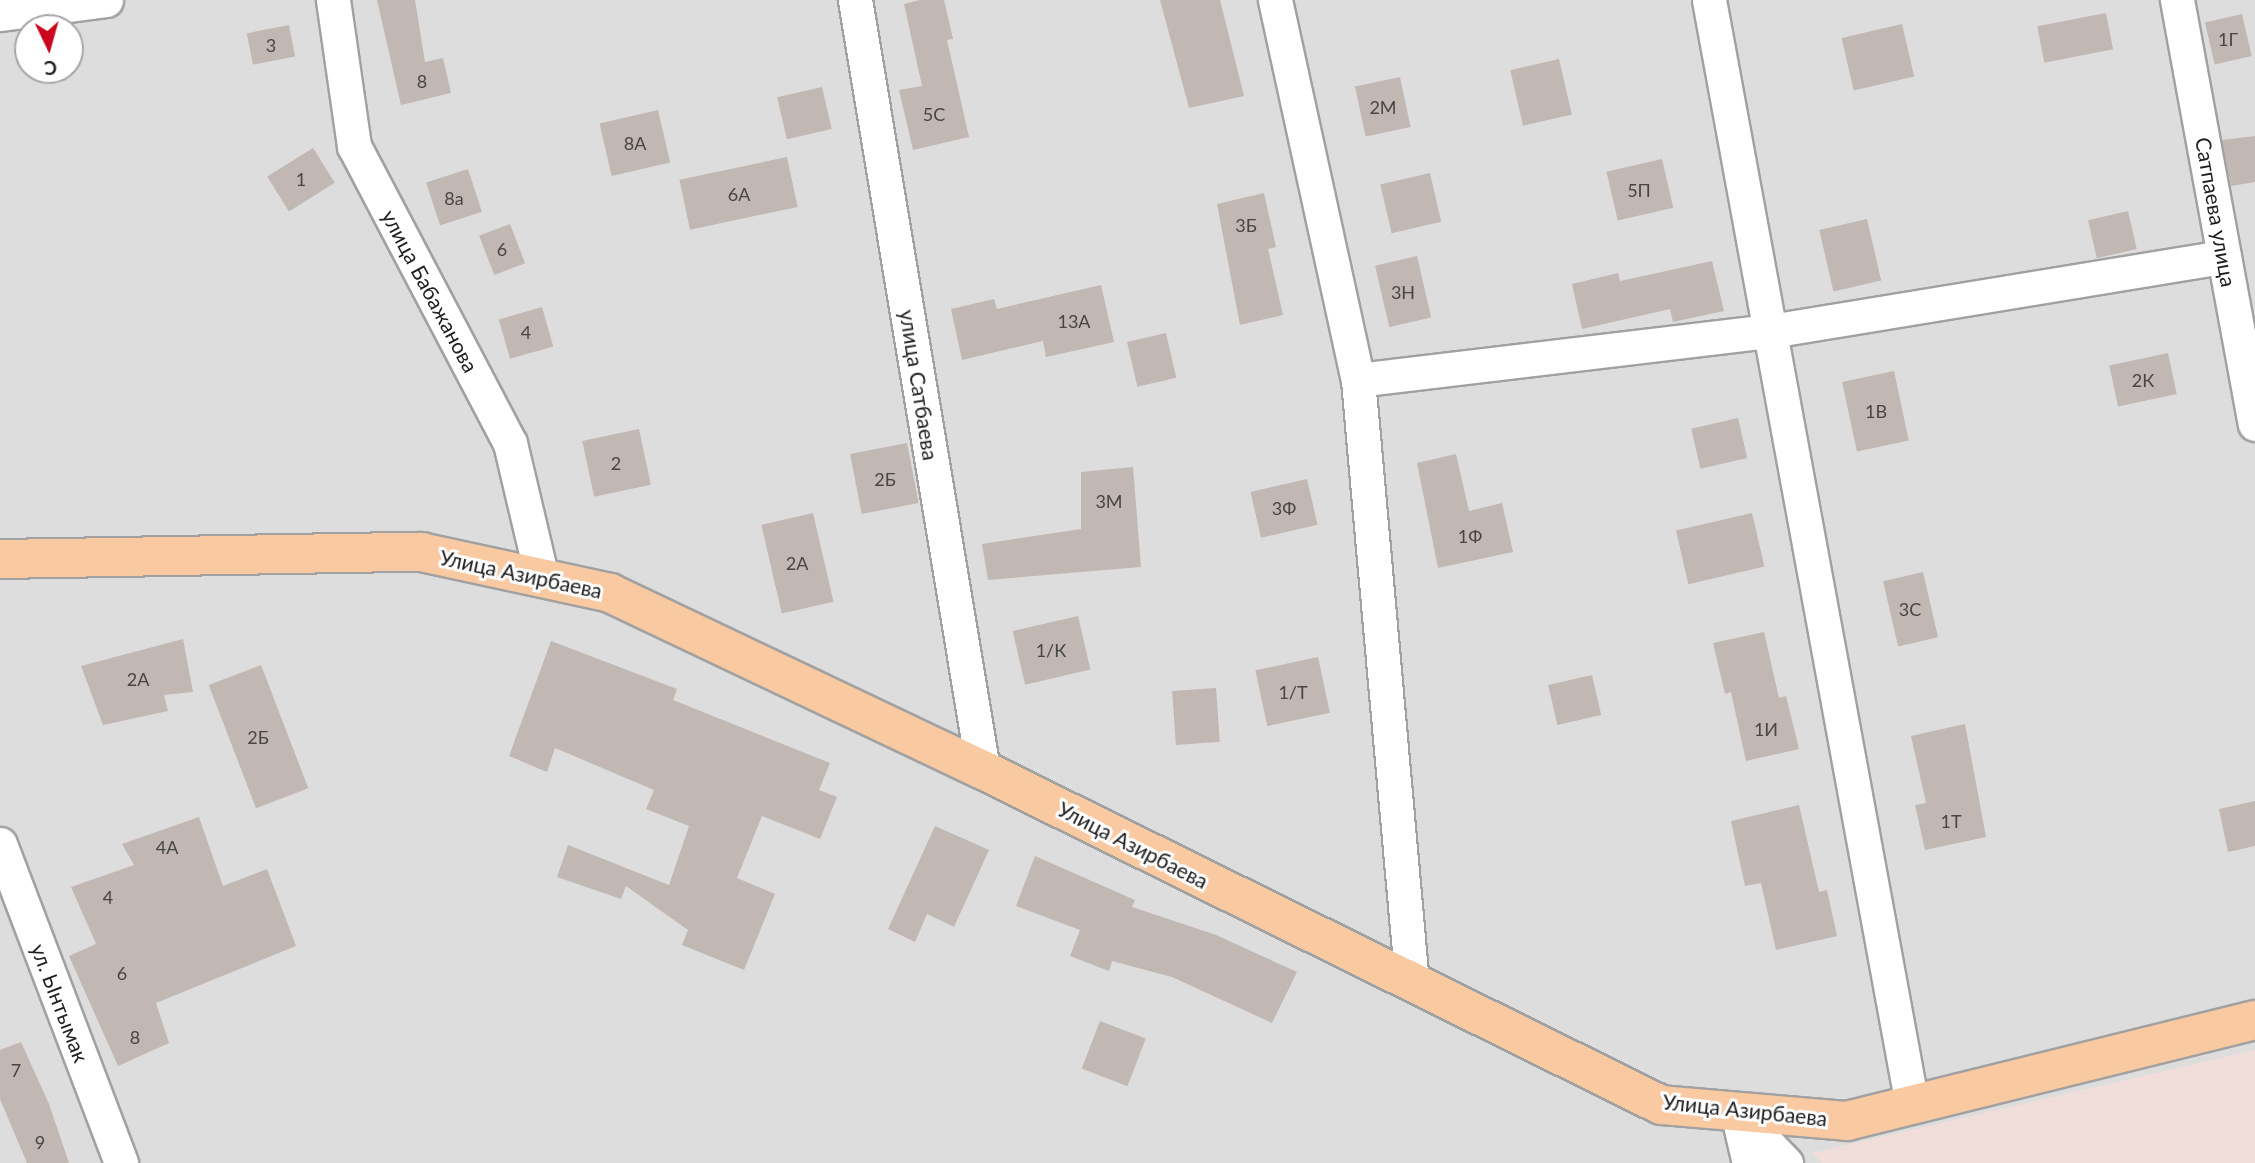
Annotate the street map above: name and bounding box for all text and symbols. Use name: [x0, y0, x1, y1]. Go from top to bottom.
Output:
north arrow: [14, 14, 84, 84]
house number: 1Г: [2218, 28, 2238, 50]
house number: 3: [266, 34, 276, 56]
text: С: [43, 56, 58, 80]
house number: 8: [417, 70, 427, 92]
house number: 2M: [1369, 96, 1397, 118]
house number: 5С: [923, 103, 945, 125]
house number: 8А: [624, 132, 646, 154]
street label: Сатпаева улица: [2190, 135, 2242, 289]
house number: 1: [296, 168, 306, 190]
house number: 5П: [1627, 179, 1651, 201]
house number: 6А: [728, 183, 750, 205]
house number: 8а: [444, 187, 464, 209]
street label: улица Бабажанова: [377, 205, 483, 377]
house number: 3Б: [1235, 214, 1257, 236]
house number: 6: [497, 238, 507, 260]
house number: 3H: [1391, 281, 1415, 303]
street label: улица Сатбаева: [895, 308, 943, 462]
house number: 13А: [1057, 310, 1091, 332]
house number: 4: [521, 321, 531, 343]
house number: 2К: [2132, 369, 2154, 391]
house number: 1В: [1865, 400, 1887, 422]
house number: 2: [611, 452, 621, 474]
house number: 2Б: [874, 468, 896, 490]
house number: 3М: [1095, 490, 1123, 512]
house number: 3Ф: [1272, 497, 1296, 519]
house number: 1Ф: [1458, 525, 1482, 547]
street label: Улица Азирбаева: [438, 544, 604, 604]
house number: 2А: [786, 552, 808, 574]
house number: 3С: [1899, 598, 1921, 620]
house number: 1/К: [1036, 639, 1066, 661]
house number: 2А: [127, 668, 149, 690]
house number: 1/Т: [1278, 681, 1308, 703]
house number: 1И: [1754, 718, 1778, 740]
house number: 2Б: [247, 726, 269, 748]
street label: Улица Азирбаева: [1054, 796, 1212, 894]
house number: 1Т: [1940, 810, 1962, 832]
house number: 4А: [156, 836, 178, 858]
house number: 4: [103, 886, 113, 908]
street label: ул. Ынтымак: [26, 940, 94, 1066]
house number: 6: [117, 962, 127, 984]
house number: 8: [130, 1026, 140, 1048]
house number: 7: [11, 1059, 21, 1081]
street label: Улица Азирбаева: [1661, 1089, 1829, 1131]
house number: 9: [35, 1131, 45, 1153]

